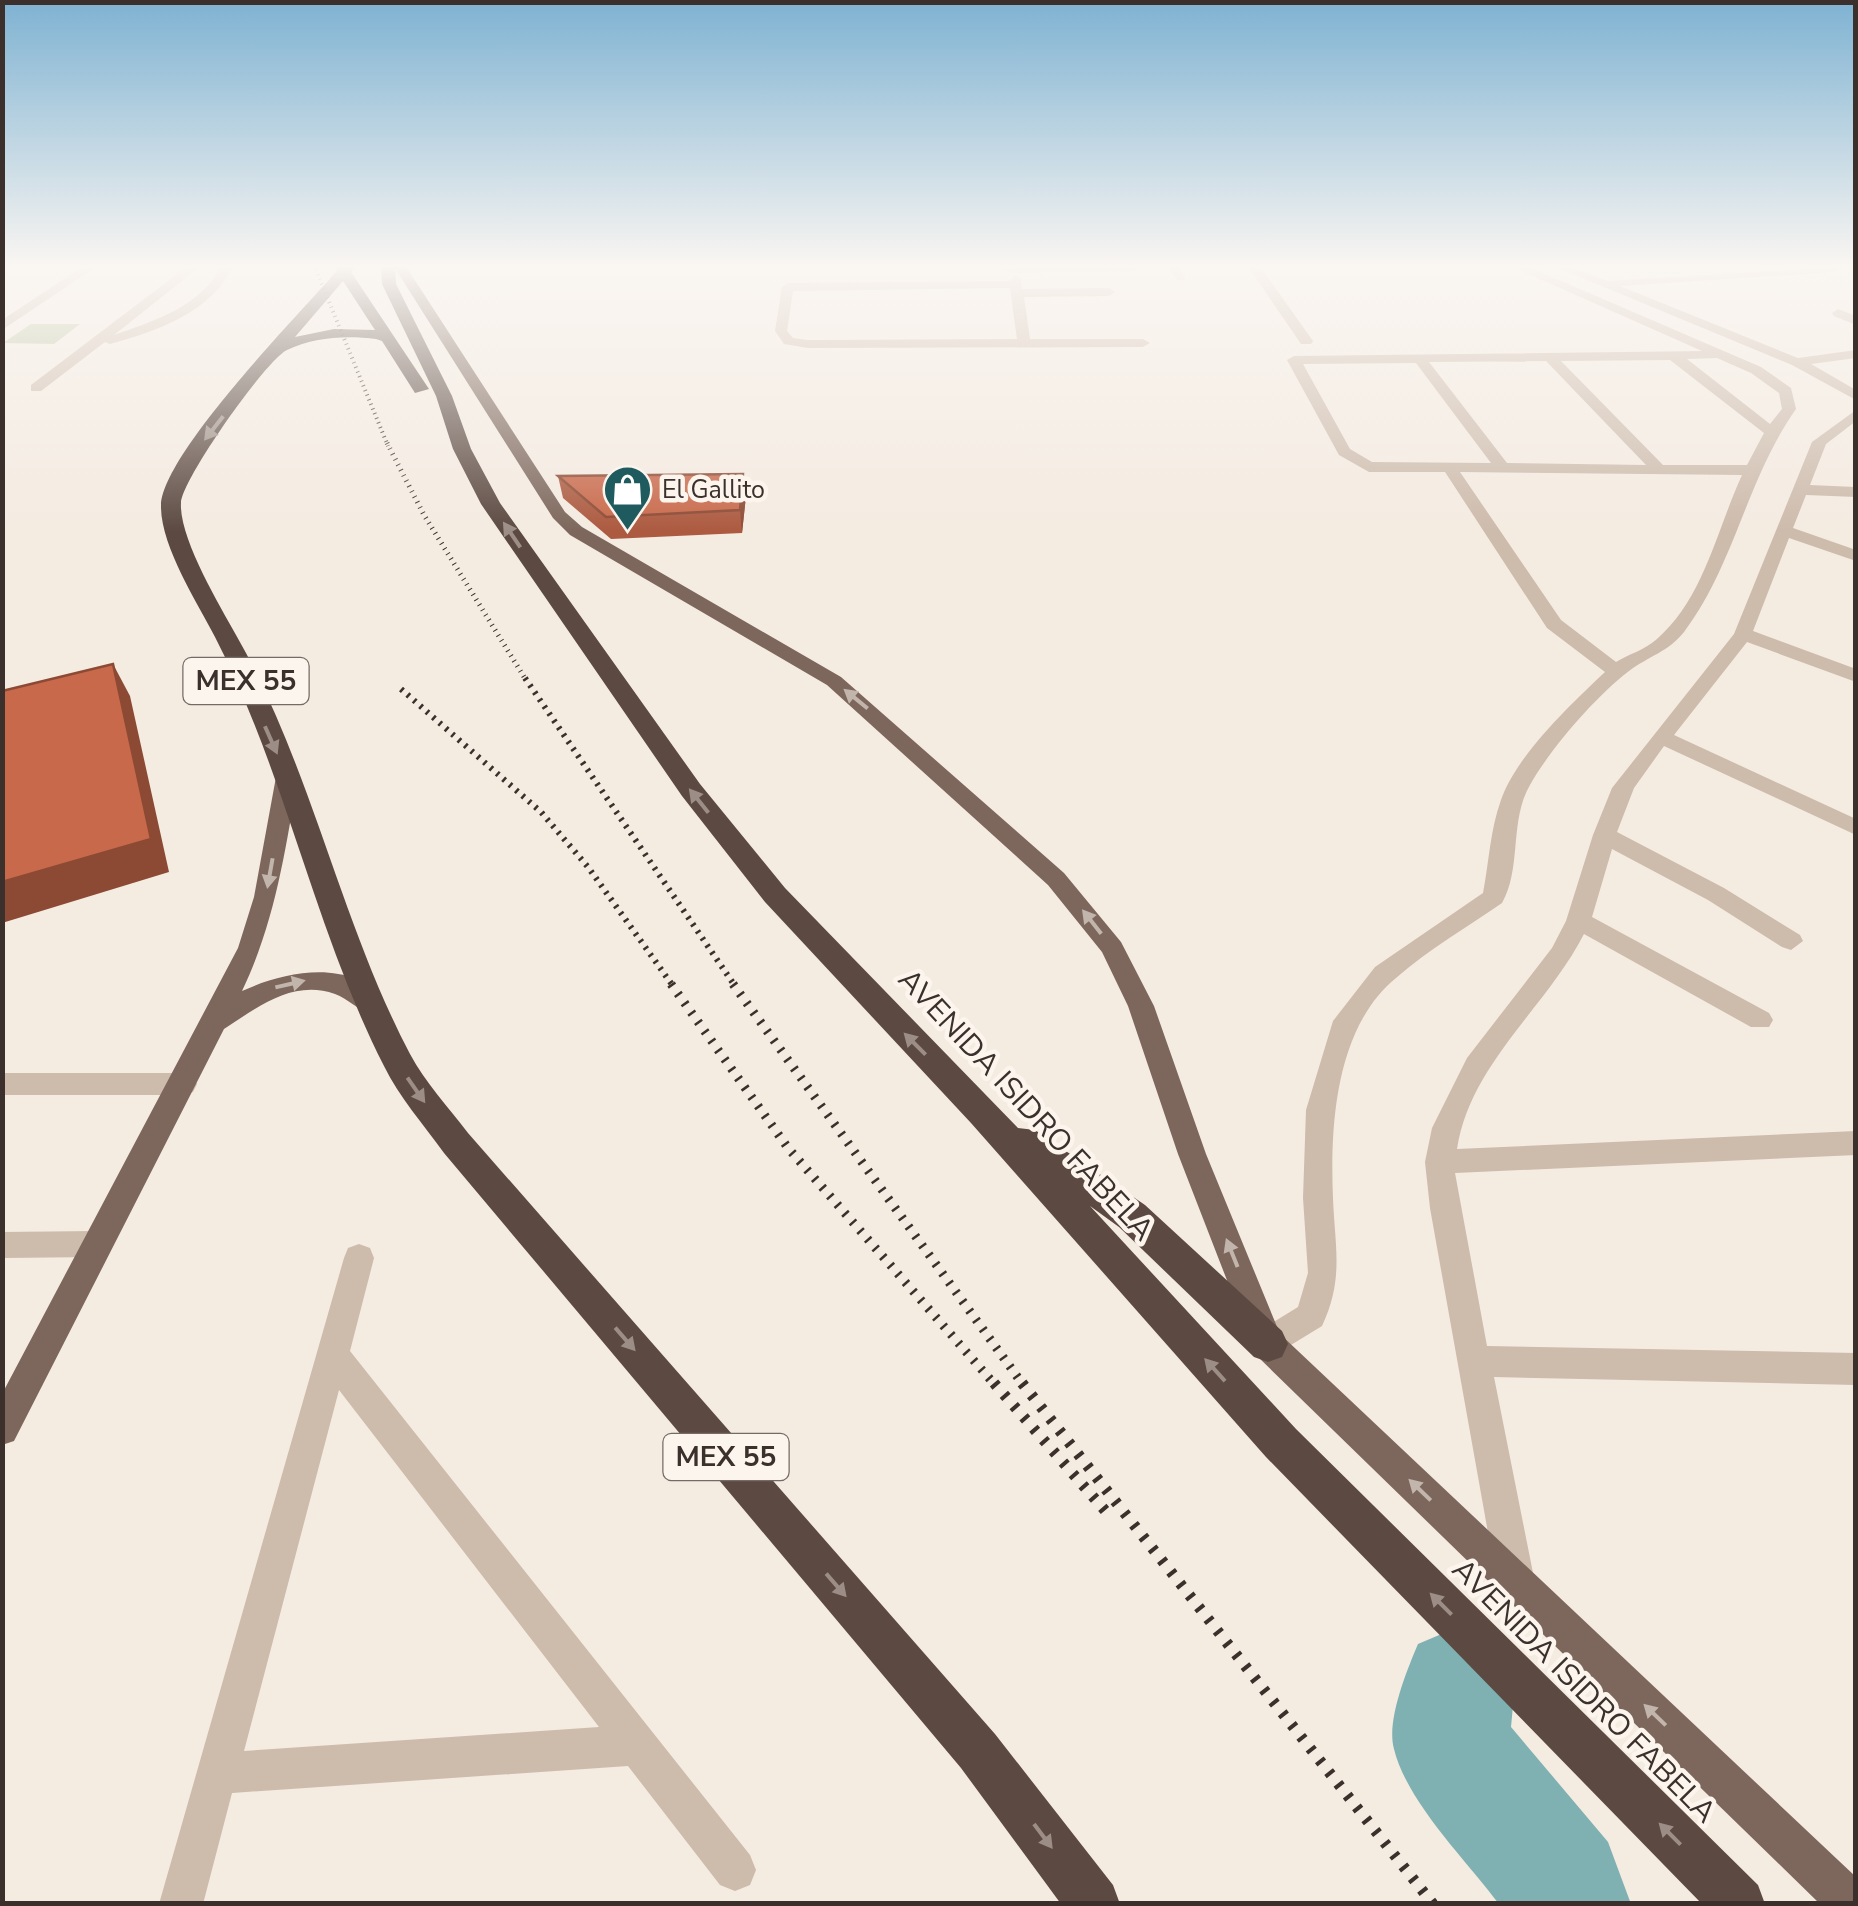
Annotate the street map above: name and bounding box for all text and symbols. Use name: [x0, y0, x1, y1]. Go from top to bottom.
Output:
one-way arrow: [204, 415, 225, 441]
shop icon: El Gallito: [601, 464, 653, 532]
place label: El Gallito: [662, 473, 765, 507]
one-way arrow: [503, 522, 522, 549]
road number: MEX 55: [184, 658, 308, 704]
one-way arrow: [843, 689, 868, 710]
one-way arrow: [263, 725, 279, 755]
one-way arrow: [689, 788, 710, 813]
one-way arrow: [262, 857, 277, 889]
one-way arrow: [1082, 909, 1103, 935]
street label: AVENIDA ISIDRO FABELA: [889, 960, 1163, 1250]
one-way arrow: [275, 976, 306, 991]
one-way arrow: [903, 1032, 927, 1056]
one-way arrow: [406, 1076, 425, 1103]
one-way arrow: [1223, 1238, 1239, 1268]
one-way arrow: [613, 1326, 635, 1351]
one-way arrow: [1205, 1358, 1227, 1383]
road number: MEX 55: [664, 1434, 788, 1480]
one-way arrow: [1409, 1479, 1433, 1503]
street label: AVENIDA ISIDRO FABELA: [1443, 1550, 1725, 1832]
one-way arrow: [825, 1573, 847, 1598]
one-way arrow: [1429, 1592, 1453, 1616]
one-way arrow: [1643, 1704, 1667, 1728]
one-way arrow: [1032, 1823, 1052, 1849]
one-way arrow: [1659, 1823, 1683, 1847]

